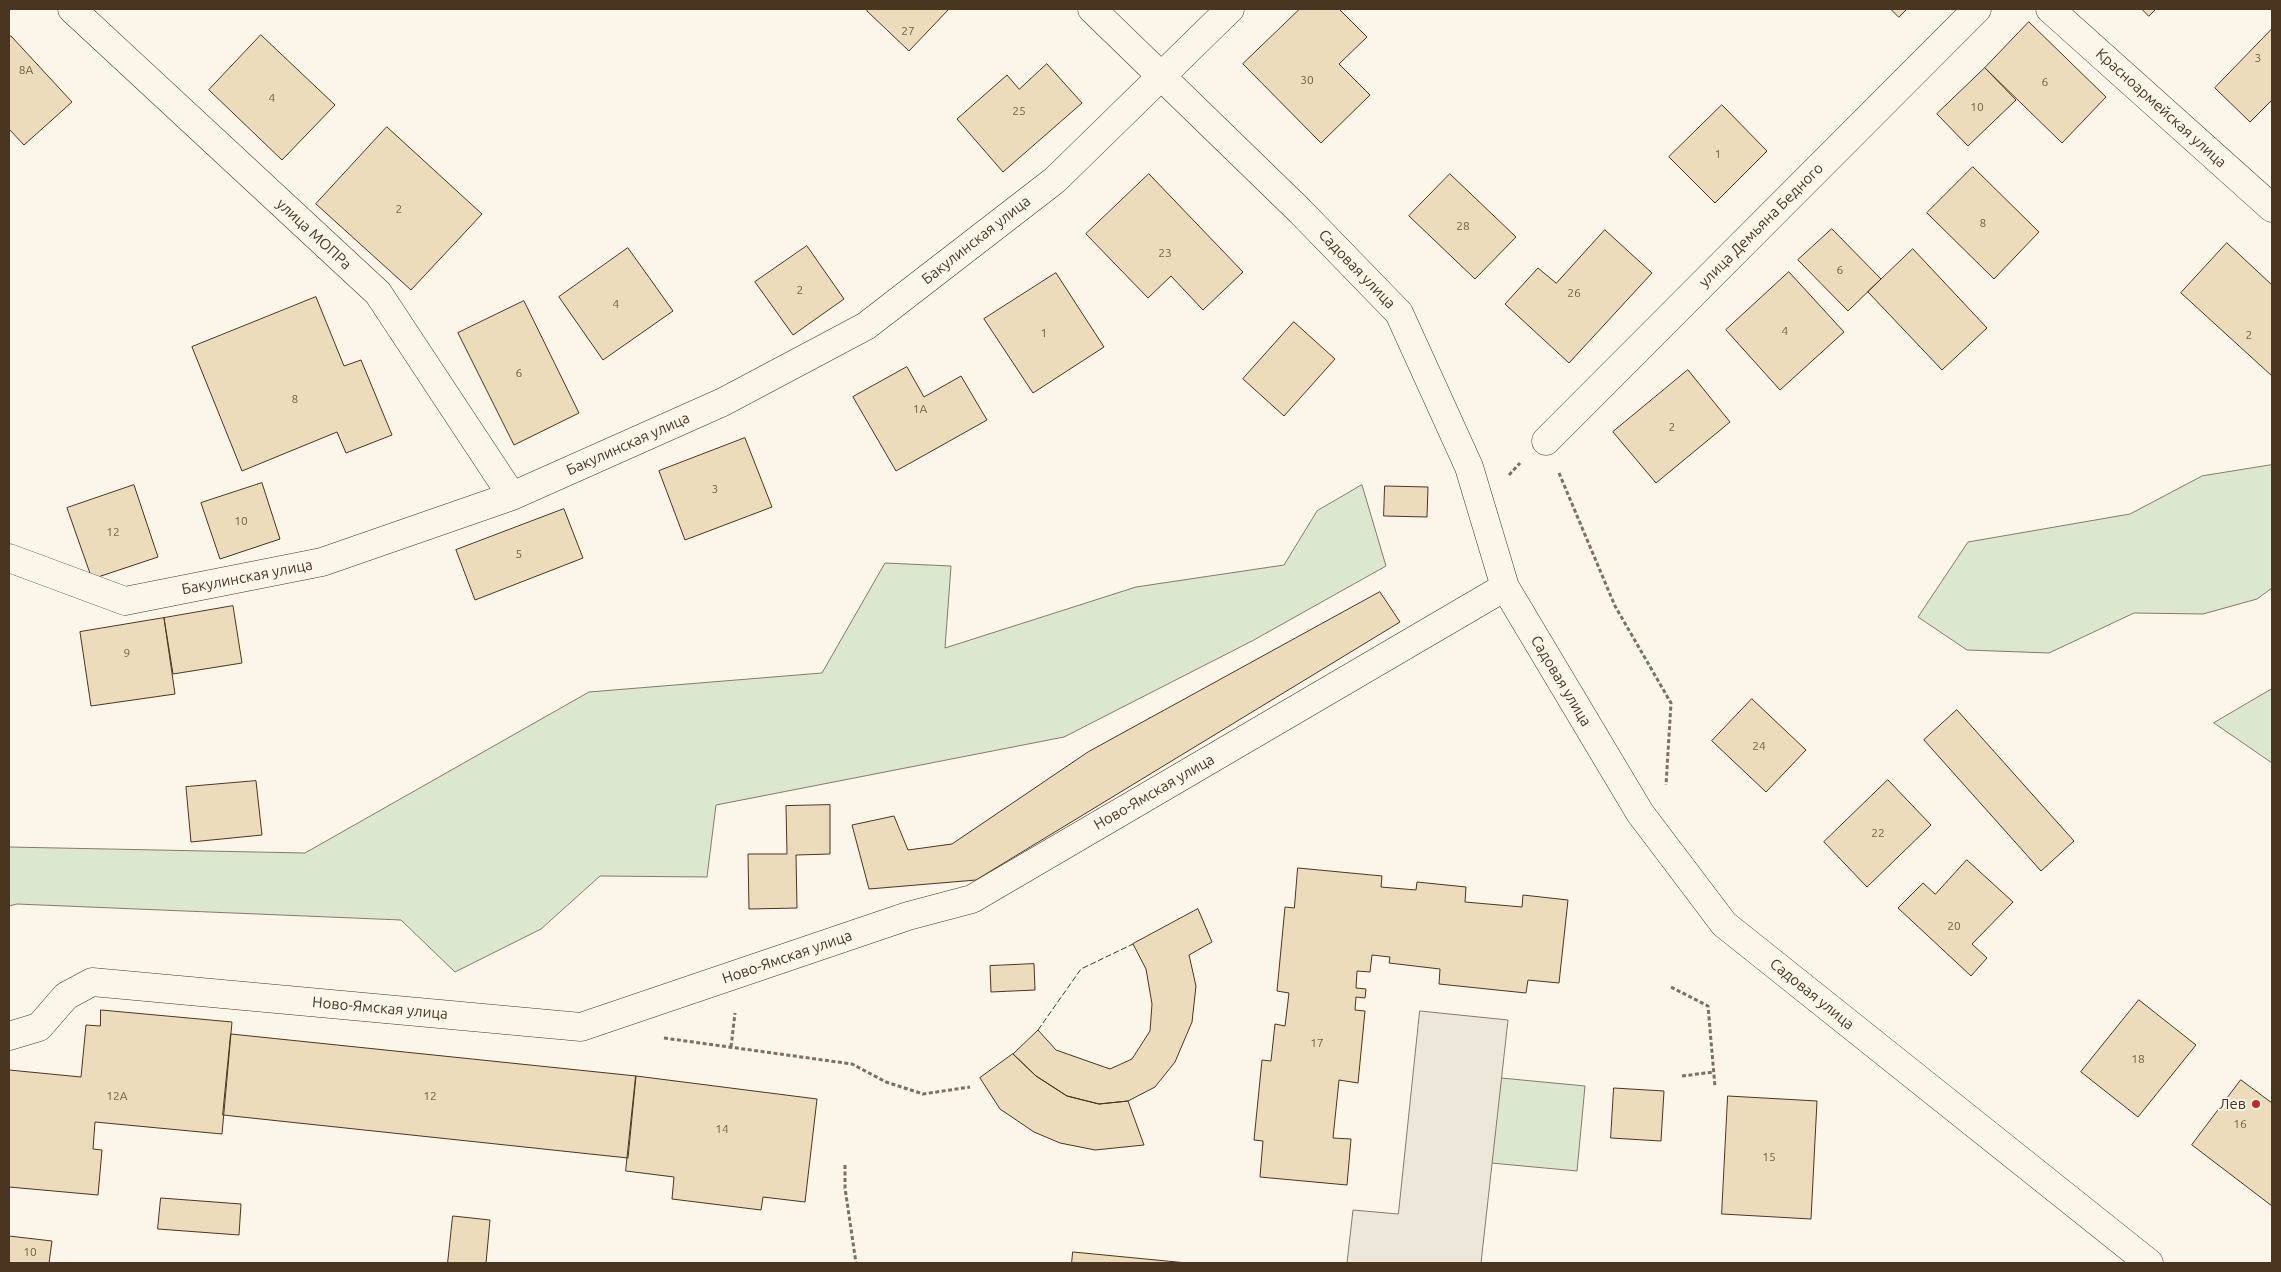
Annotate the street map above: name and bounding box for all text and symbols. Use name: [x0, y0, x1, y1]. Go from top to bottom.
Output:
house number: 27: [901, 24, 915, 38]
street label: Красноармейская улица: [2092, 45, 2230, 171]
house number: 3: [2255, 51, 2261, 65]
house number: 8А: [19, 63, 33, 77]
house number: 30: [1300, 73, 1314, 87]
house number: 6: [2042, 75, 2048, 89]
house number: 4: [269, 91, 275, 105]
house number: 10: [1970, 100, 1984, 114]
house number: 25: [1012, 104, 1026, 118]
house number: 1: [1715, 147, 1721, 161]
street label: улица Демьяна Бедного: [1695, 159, 1827, 291]
street label: Бакулинская улица: [918, 192, 1034, 288]
street label: улица МОПРа: [273, 195, 355, 273]
house number: 2: [396, 202, 402, 216]
house number: 8: [1980, 216, 1986, 230]
house number: 28: [1456, 219, 1470, 233]
street label: Садовая улица: [1315, 226, 1399, 312]
house number: 23: [1158, 246, 1172, 260]
house number: 6: [1837, 263, 1843, 277]
house number: 2: [797, 283, 803, 297]
house number: 26: [1567, 286, 1581, 300]
house number: 4: [613, 297, 619, 311]
house number: 4: [1782, 324, 1788, 338]
house number: 1: [1041, 326, 1047, 340]
house number: 2: [2246, 328, 2252, 342]
house number: 6: [516, 366, 522, 380]
house number: 8: [292, 392, 298, 406]
house number: 1А: [913, 402, 927, 416]
street label: Бакулинская улица: [564, 409, 692, 479]
house number: 2: [1669, 420, 1675, 434]
house number: 3: [712, 482, 718, 496]
house number: 10: [234, 514, 248, 528]
house number: 12: [106, 525, 120, 539]
house number: 5: [516, 547, 522, 561]
street label: Бакулинская улица: [180, 555, 314, 599]
street label: Садовая улица: [1527, 632, 1595, 730]
house number: 9: [124, 646, 130, 660]
house number: 24: [1752, 739, 1766, 753]
street label: Ново-Ямская улица: [1091, 750, 1217, 834]
house number: 22: [1871, 826, 1885, 840]
house number: 20: [1947, 919, 1961, 933]
street label: Ново-Ямская улица: [720, 926, 854, 988]
street label: Садовая улица: [1766, 955, 1858, 1033]
street label: Ново-Ямская улица: [311, 993, 449, 1023]
house number: 17: [1310, 1036, 1324, 1050]
house number: 18: [2131, 1052, 2145, 1066]
house number: 12А: [106, 1089, 128, 1103]
house number: 12: [423, 1089, 437, 1103]
place label: Лев: [2219, 1095, 2246, 1113]
marker: Лев: [2250, 1098, 2262, 1110]
house number: 16: [2233, 1117, 2247, 1131]
house number: 14: [715, 1122, 729, 1136]
house number: 15: [1762, 1150, 1776, 1164]
house number: 10: [23, 1245, 37, 1259]

